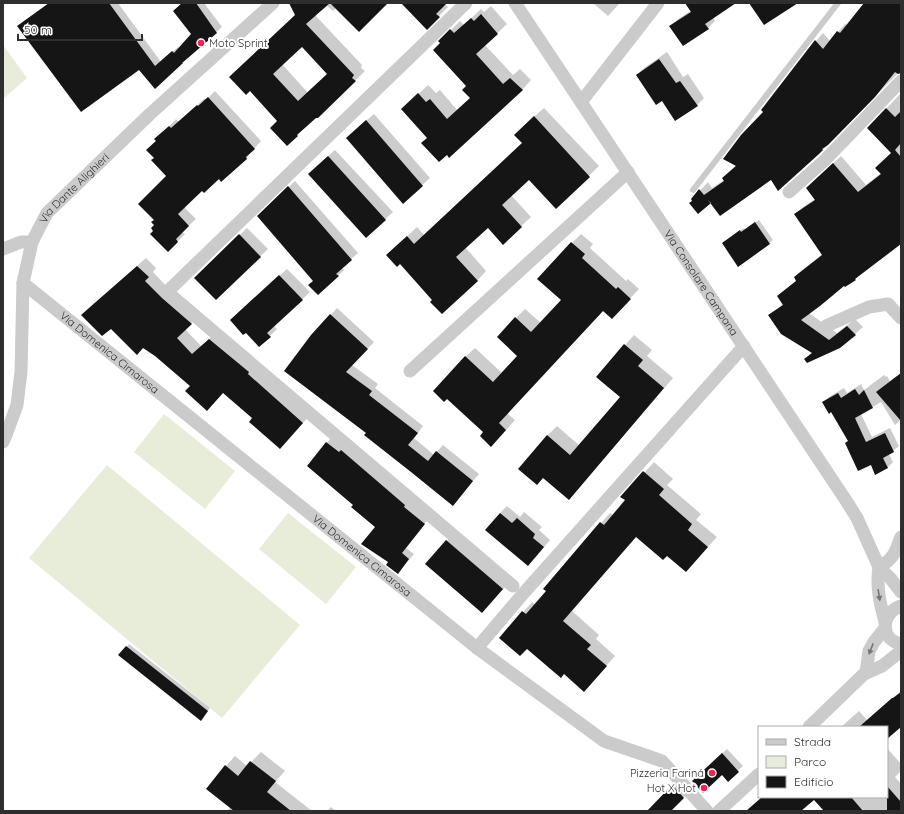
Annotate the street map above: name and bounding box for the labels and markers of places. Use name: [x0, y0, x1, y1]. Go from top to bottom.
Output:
place label: Moto Sprint: [209, 36, 268, 50]
marker: Moto Sprint: [196, 38, 206, 48]
place label: Pizzeria Fariná: [630, 766, 704, 780]
marker: Pizzeria Fariná: [707, 768, 717, 778]
place label: Hot X Hot: [647, 781, 696, 795]
marker: Hot X Hot: [699, 783, 709, 793]

